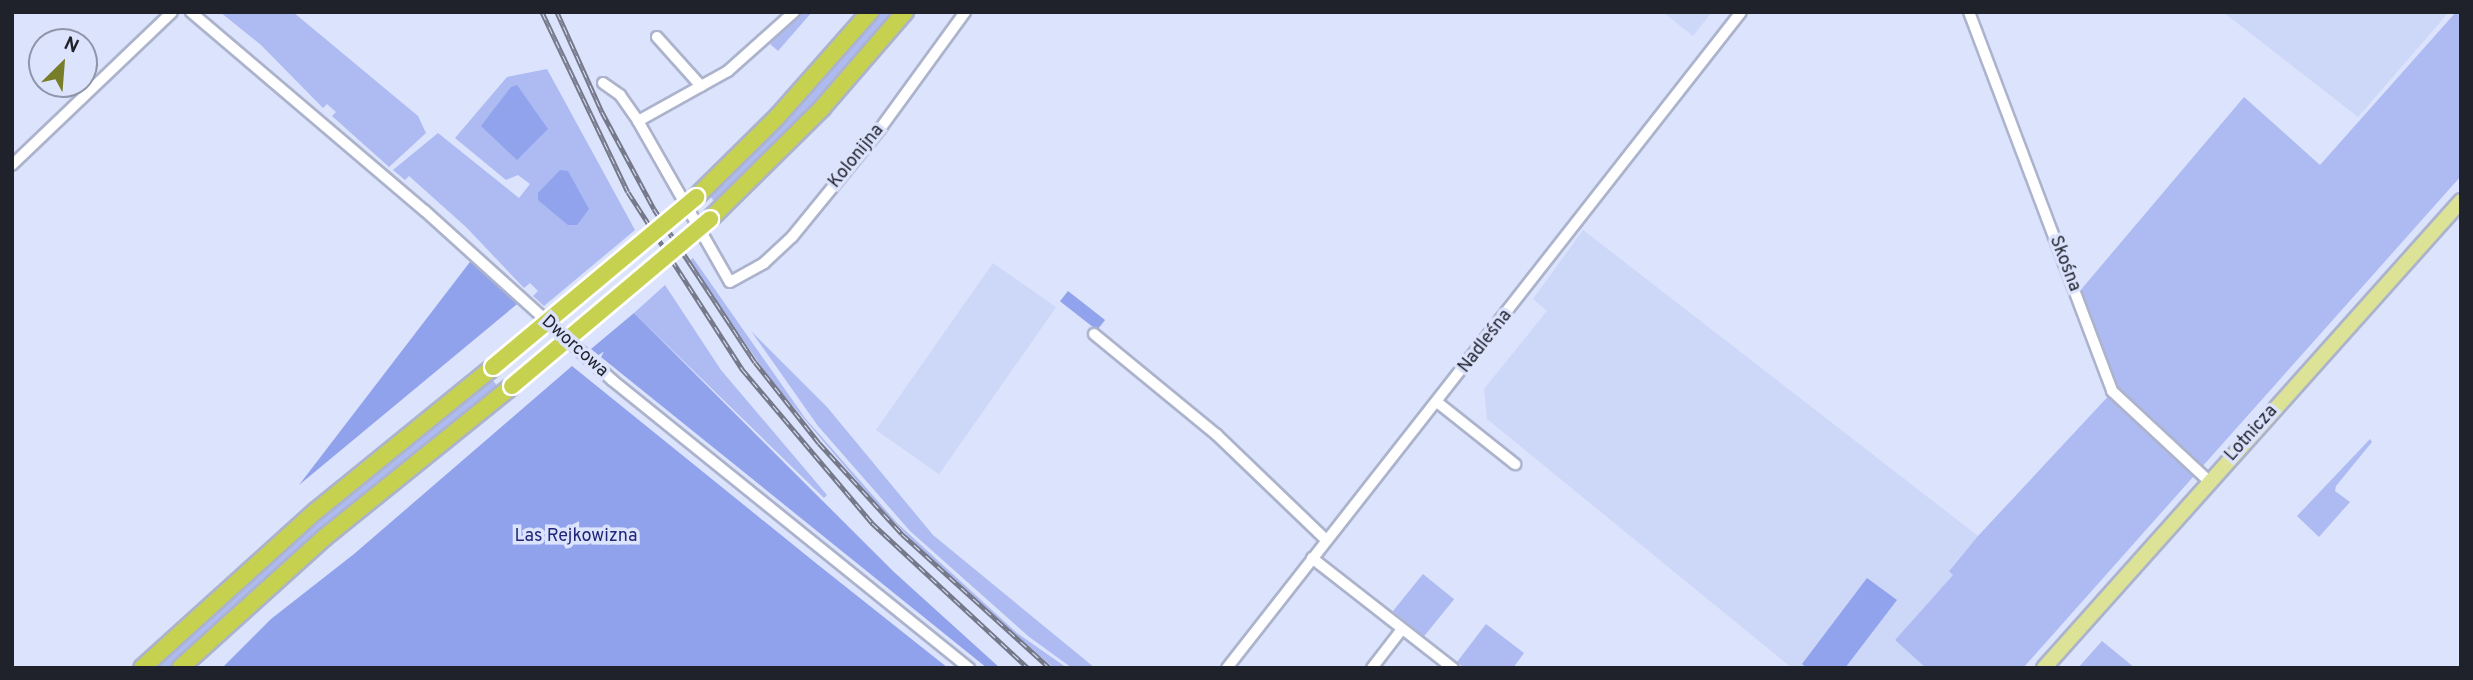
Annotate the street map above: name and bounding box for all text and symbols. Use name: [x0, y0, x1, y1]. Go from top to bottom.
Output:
north arrow: [28, 28, 98, 98]
text: N: [60, 32, 82, 60]
street label: Kolonijna: [825, 121, 889, 193]
street label: Skośna: [2044, 233, 2084, 295]
street label: Nadleśna: [1455, 306, 1517, 378]
street label: Dworcowa: [536, 311, 612, 383]
street label: Lotnicza: [2221, 401, 2283, 467]
park label: Las Rejkowizna: [514, 526, 638, 548]

